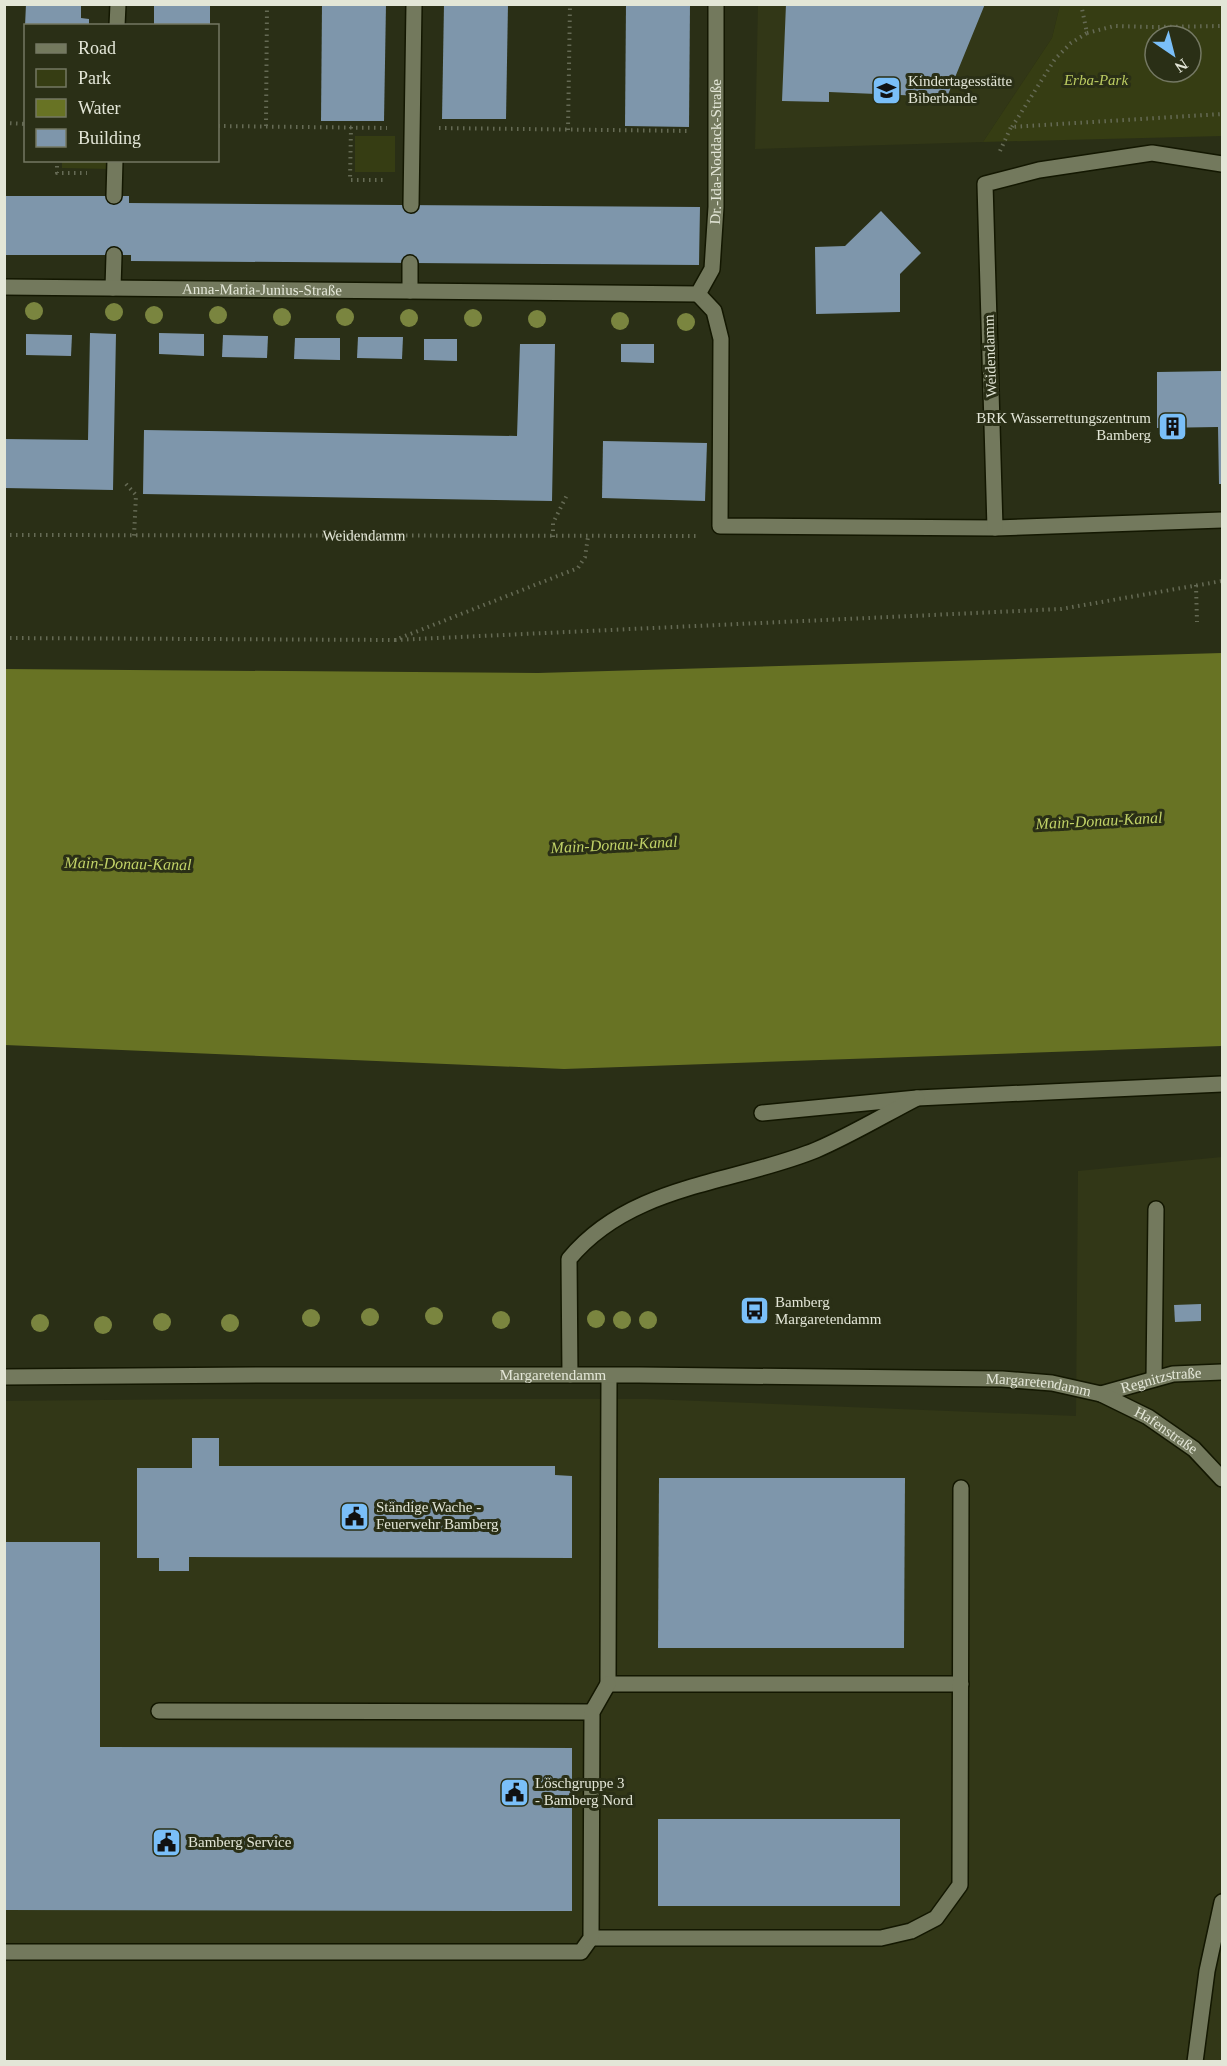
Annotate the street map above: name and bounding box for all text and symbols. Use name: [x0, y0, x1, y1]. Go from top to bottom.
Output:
legend: [24, 24, 219, 162]
north arrow: [1143, 24, 1203, 84]
text: Road: [78, 38, 116, 58]
text: N: [1171, 56, 1191, 76]
text: Park: [78, 68, 111, 88]
park label: Erba-Park: [1063, 72, 1128, 88]
place label: Kindertagesstätte Biberbande: [908, 73, 1012, 106]
school or university icon: Kindertagesstätte Biberbande: [871, 74, 903, 106]
street label: Dr.-Ida-Noddack-Straße: [707, 79, 724, 225]
text: Water: [78, 98, 121, 118]
text: Building: [78, 128, 141, 148]
street label: Anna-Maria-Junius-Straße: [182, 281, 342, 298]
street label: Weidendamm: [981, 314, 999, 398]
place label: BRK Wasserrettungszentrum Bamberg: [976, 410, 1151, 443]
building icon: BRK Wasserrettungszentrum Bamberg: [1156, 411, 1188, 443]
street label: Weidendamm: [322, 527, 406, 544]
water label: Main-Donau-Kanal: [1034, 809, 1163, 832]
water label: Main-Donau-Kanal: [549, 833, 678, 856]
water label: Main-Donau-Kanal: [63, 854, 192, 873]
place label: Bamberg Margaretendamm: [775, 1294, 882, 1327]
bus stop icon: Bamberg Margaretendamm: [738, 1295, 770, 1327]
street label: Regnitzstraße: [1119, 1365, 1202, 1396]
street label: Margaretendamm: [500, 1367, 607, 1383]
street label: Margaretendamm: [986, 1371, 1093, 1400]
street label: Hafenstraße: [1132, 1404, 1201, 1457]
place label: Ständige Wache - Feuerwehr Bamberg: [376, 1499, 499, 1532]
public building icon: Ständige Wache - Feuerwehr Bamberg: [339, 1500, 371, 1532]
place label: Löschgruppe 3 - Bamberg Nord: [535, 1775, 634, 1808]
public building icon: Löschgruppe 3 - Bamberg Nord: [498, 1776, 530, 1808]
public building icon: Bamberg Service: [151, 1826, 183, 1858]
place label: Bamberg Service: [188, 1834, 292, 1850]

